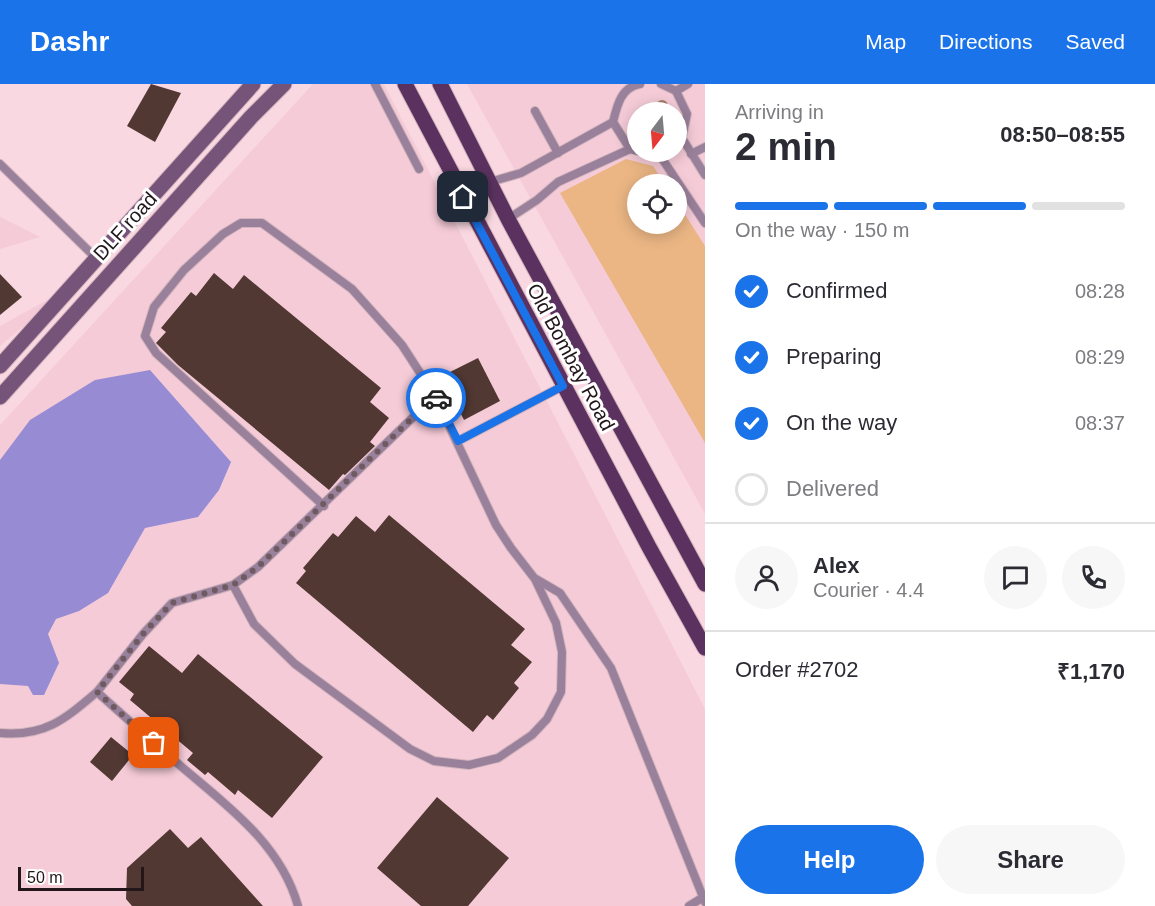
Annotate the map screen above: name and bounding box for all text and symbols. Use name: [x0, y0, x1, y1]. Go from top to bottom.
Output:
text: Dashr: [30, 26, 109, 57]
text: Map: [865, 30, 906, 53]
text: Directions: [939, 30, 1032, 53]
text: Saved: [1065, 30, 1125, 53]
text: Arriving in: [735, 101, 824, 123]
north arrow: [627, 102, 687, 162]
map controls: [627, 102, 687, 234]
text: 08:50–08:55: [1000, 122, 1125, 147]
text: 2 min: [735, 125, 837, 168]
pin: [437, 171, 488, 222]
button: locate: [627, 174, 687, 234]
icon: home: [446, 180, 479, 213]
street label: DLF road: [89, 188, 161, 264]
text: On the way · 150 m: [735, 219, 910, 241]
icon: check: [735, 275, 768, 308]
text: Confirmed: [786, 278, 887, 303]
street label: Old Bombay Road: [523, 280, 619, 434]
text: 08:28: [1075, 280, 1125, 302]
icon: check: [735, 341, 768, 374]
text: Preparing: [786, 344, 881, 369]
text: 08:29: [1075, 346, 1125, 368]
courier: [406, 368, 466, 428]
icon: car: [420, 382, 453, 415]
icon: check: [735, 407, 768, 440]
text: On the way: [786, 410, 897, 435]
text: 08:37: [1075, 412, 1125, 434]
text: Delivered: [786, 476, 879, 501]
button: person: [735, 546, 798, 609]
button: chat: [984, 546, 1047, 609]
button: phone: [1062, 546, 1125, 609]
text: Alex: [813, 553, 859, 578]
text: Courier · 4.4: [813, 579, 924, 601]
text: Order #2702: [735, 657, 859, 682]
text: ₹1,170: [1057, 659, 1125, 684]
pin: [128, 717, 179, 768]
icon: bag: [137, 726, 170, 759]
button: Help: [735, 825, 924, 894]
button: Share: [936, 825, 1125, 894]
scale bar: [18, 864, 144, 892]
text: 50 m: [27, 869, 63, 886]

